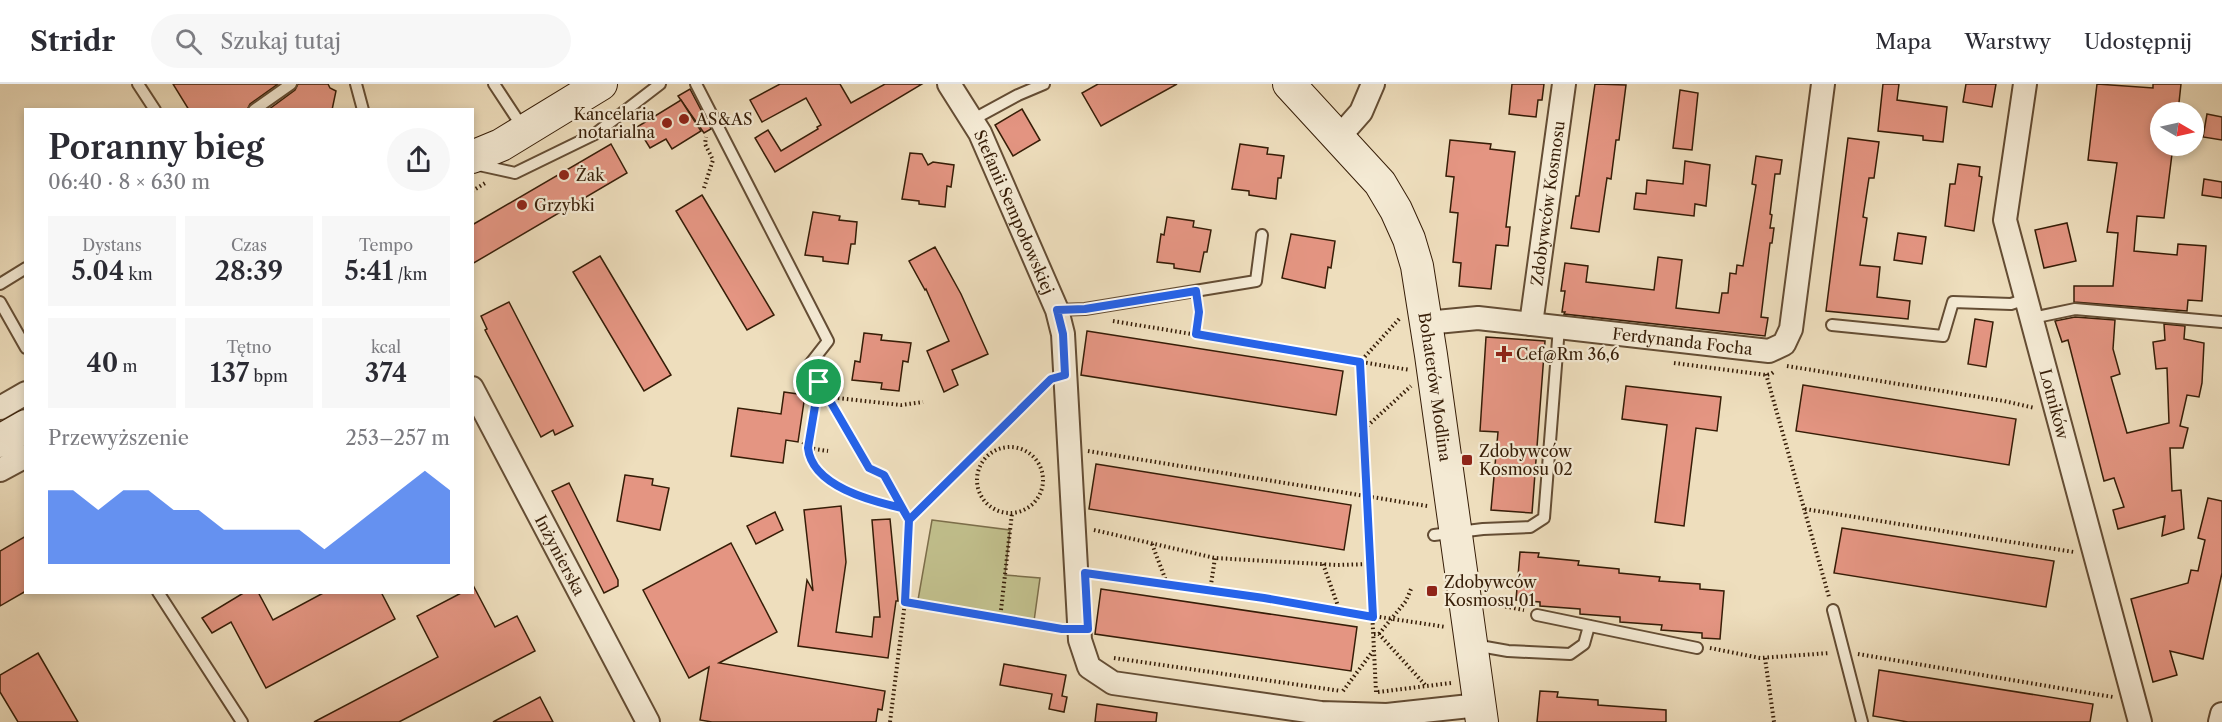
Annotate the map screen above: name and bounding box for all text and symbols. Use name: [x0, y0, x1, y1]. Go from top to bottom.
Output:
search box: [151, 14, 571, 68]
text: Stridr: [30, 24, 115, 58]
icon: search: [172, 25, 205, 58]
text: Szukaj tutaj: [220, 28, 341, 55]
text: Mapa: [1875, 29, 1931, 54]
text: Warstwy: [1964, 29, 2051, 54]
text: Udostępnij: [2084, 29, 2192, 54]
north arrow: [2150, 102, 2204, 156]
map controls: [2150, 102, 2204, 156]
place label: Kancelaria notarialna: [573, 104, 656, 142]
place label: AS&AS: [695, 109, 753, 129]
marker: AS&AS: [677, 112, 691, 126]
marker: Kancelaria notarialna: [660, 116, 674, 130]
street label: Zdobywców Kosmosu: [1526, 119, 1569, 287]
text: Poranny bieg: [48, 127, 264, 168]
street label: Stefanii Sempołowskiej: [970, 127, 1059, 297]
button: share: [387, 128, 450, 191]
place label: Żak: [576, 165, 605, 185]
marker: Żak: [557, 168, 571, 182]
text: 06:40 · 8 × 630 m: [48, 170, 210, 194]
place label: Grzybki: [534, 195, 595, 215]
marker: Grzybki: [515, 198, 529, 212]
text: Dystans: [82, 235, 142, 255]
text: Czas: [231, 235, 267, 255]
text: Tempo: [359, 235, 413, 255]
text: 5.04: [71, 255, 124, 287]
text: 28:39: [215, 255, 283, 287]
text: 5:41: [345, 255, 393, 287]
text: km: [124, 264, 153, 284]
text: /km: [393, 264, 427, 284]
street label: Bohaterów Modlina: [1414, 311, 1456, 463]
street label: Ferdynanda Focha: [1611, 323, 1754, 359]
text: Tętno: [227, 337, 271, 357]
text: kcal: [371, 337, 401, 357]
place label: Cef@Rm 36,6: [1516, 344, 1619, 364]
text: 40: [87, 347, 118, 379]
marker: Cef@Rm 36,6: [1497, 347, 1511, 361]
text: m: [118, 356, 137, 376]
pin: [793, 356, 844, 407]
text: 137: [210, 357, 249, 389]
text: 374: [365, 357, 407, 389]
icon: arrive: [802, 365, 835, 398]
text: bpm: [249, 366, 288, 386]
street label: Lotników: [2035, 367, 2074, 442]
text: Przewyższenie: [48, 426, 189, 450]
text: 253–257 m: [346, 426, 450, 450]
place label: Zdobywców Kosmosu 02: [1479, 441, 1573, 479]
marker: Zdobywców Kosmosu 02: [1460, 453, 1474, 467]
street label: Inżynierska: [531, 512, 590, 599]
place label: Zdobywców Kosmosu 01: [1444, 572, 1537, 610]
marker: Zdobywców Kosmosu 01: [1425, 584, 1439, 598]

